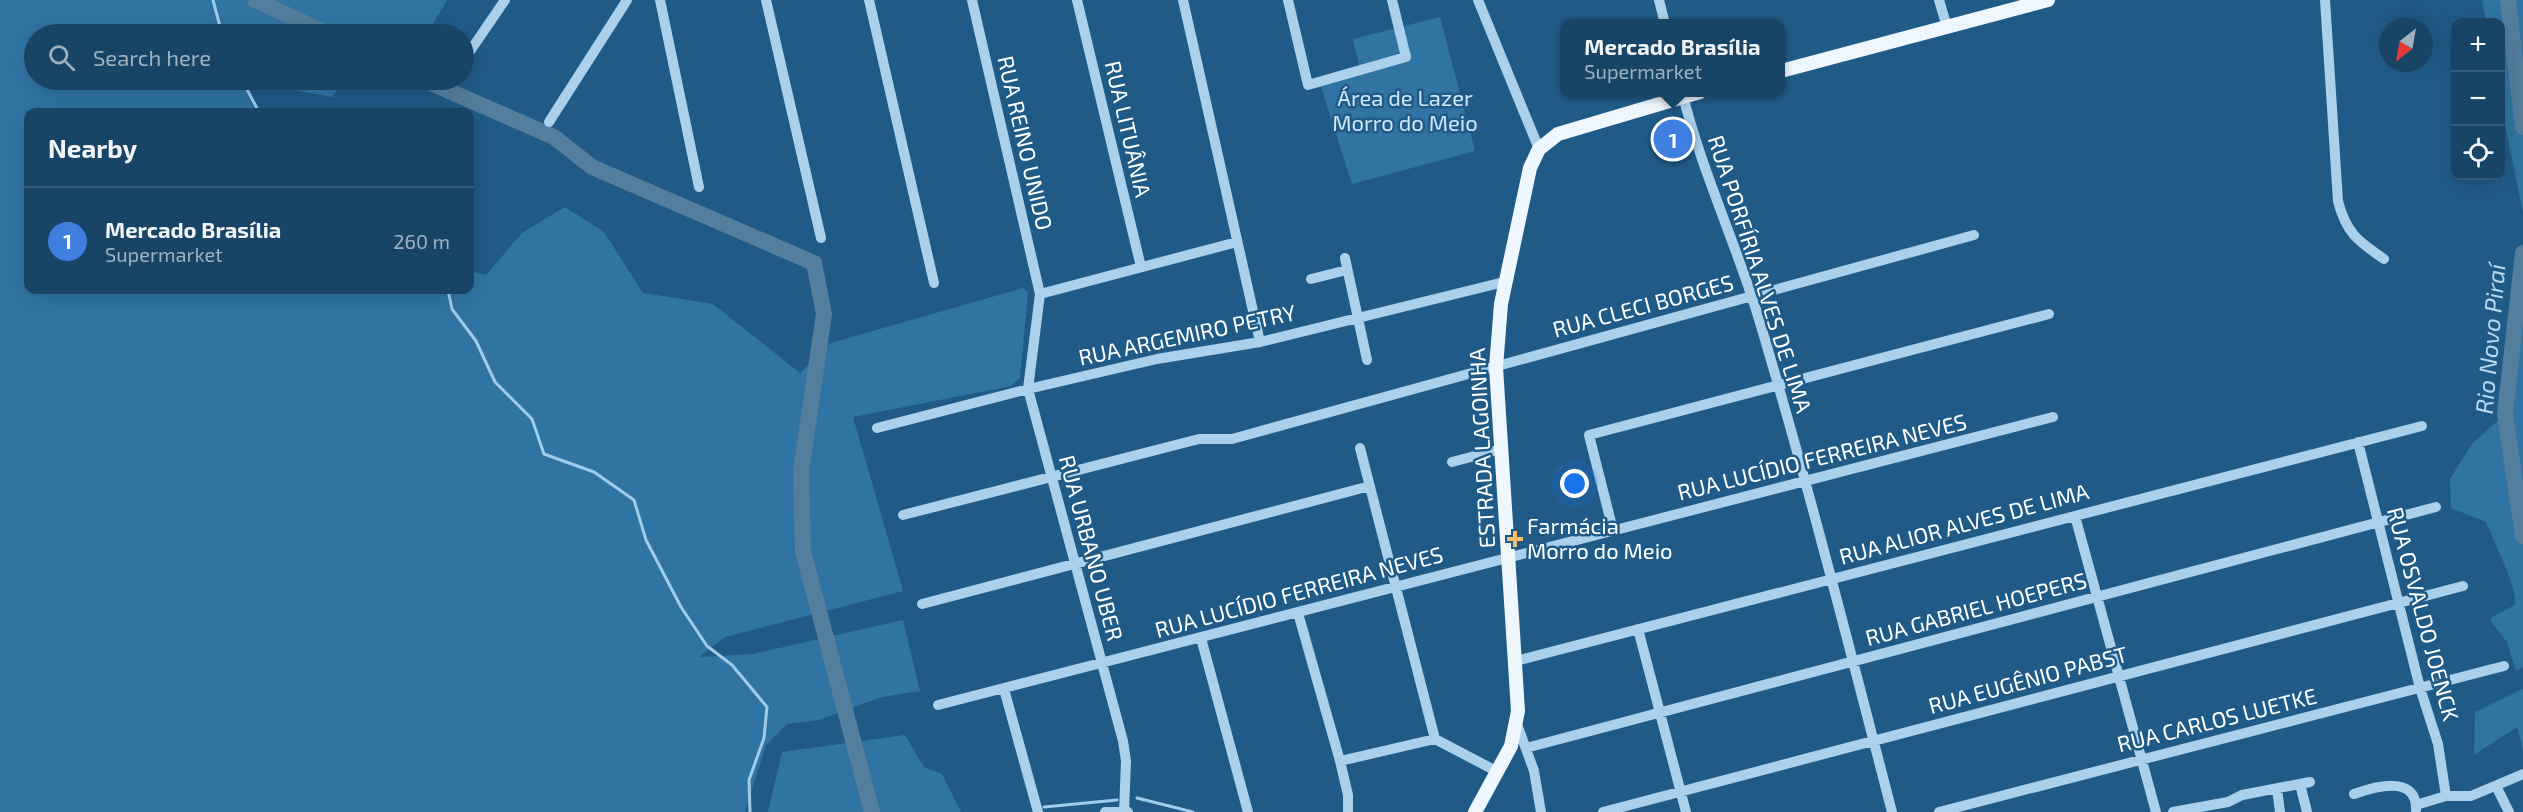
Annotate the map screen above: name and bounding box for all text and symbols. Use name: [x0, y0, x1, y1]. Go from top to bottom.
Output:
north arrow: [2379, 18, 2433, 72]
map controls: [2451, 18, 2505, 180]
button: +: [2451, 18, 2505, 72]
popup: [1560, 19, 1785, 97]
search box: [24, 24, 474, 90]
text: Mercado Brasília: [1584, 33, 1761, 59]
icon: search: [45, 41, 78, 74]
text: Search here: [93, 44, 211, 70]
street label: RUA REINO UNIDO: [993, 53, 1059, 233]
street label: RUA LITUÂNIA: [1101, 58, 1157, 200]
text: Supermarket: [1584, 59, 1702, 83]
button: −: [2451, 72, 2505, 126]
park label: Área de Lazer Morro do Meio: [1332, 84, 1478, 135]
pin: 1: [1654, 116, 1692, 162]
button: locate: [2451, 126, 2505, 180]
text: Nearby: [48, 132, 137, 163]
street label: RUA PORFÍRIA ALVES DE LIMA: [1704, 132, 1818, 416]
text: Mercado Brasília: [105, 216, 281, 242]
text: 1: [63, 229, 72, 253]
text: 260 m: [393, 229, 450, 253]
text: Supermarket: [105, 242, 223, 266]
water label: Rio Novo Piraí: [2469, 261, 2511, 415]
street label: RUA CLECI BORGES: [1550, 268, 1736, 342]
street label: RUA ARGEMIRO PETRY: [1076, 298, 1298, 370]
street label: ESTRADA LAGOINHA: [1463, 347, 1499, 549]
street label: RUA LUCÍDIO FERREIRA NEVES: [1674, 407, 1969, 505]
street label: RUA URBANO UBER: [1055, 452, 1129, 643]
your location: [1560, 469, 1589, 498]
street label: RUA ALIOR ALVES DE LIMA: [1836, 477, 2092, 569]
street label: RUA OSVALDO JOENCK: [2383, 504, 2465, 723]
place label: Farmácia Morro do Meio: [1527, 512, 1673, 563]
marker: Farmácia Morro do Meio: [1508, 532, 1522, 546]
street label: RUA LUCÍDIO FERREIRA NEVES: [1152, 540, 1446, 642]
street label: RUA GABRIEL HOEPERS: [1862, 566, 2089, 650]
street label: RUA EUGÊNIO PABST: [1925, 640, 2130, 718]
street label: RUA CARLOS LUETKE: [2114, 682, 2319, 756]

